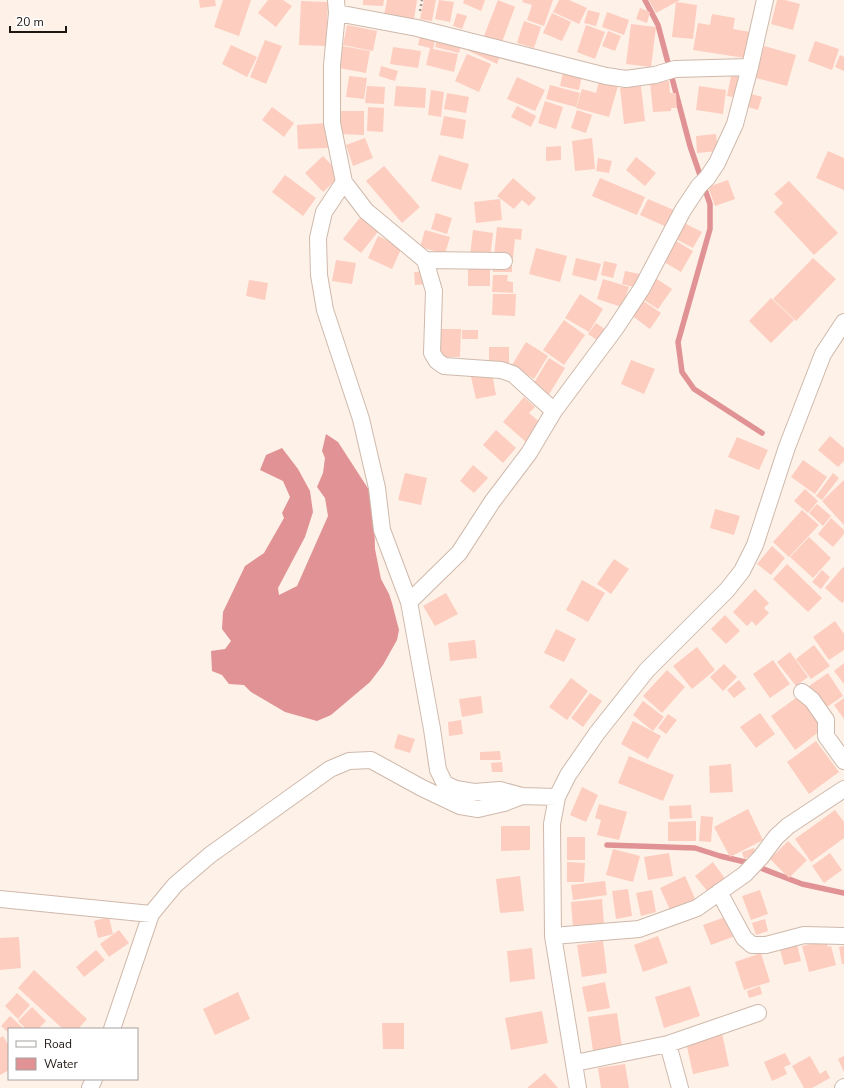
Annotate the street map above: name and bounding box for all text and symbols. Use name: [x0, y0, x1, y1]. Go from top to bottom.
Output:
scale bar: [10, 8, 66, 34]
text: 20 m: [16, 14, 44, 30]
legend: [8, 1028, 138, 1080]
text: Road: [44, 1036, 72, 1052]
text: Water: [44, 1056, 78, 1072]

